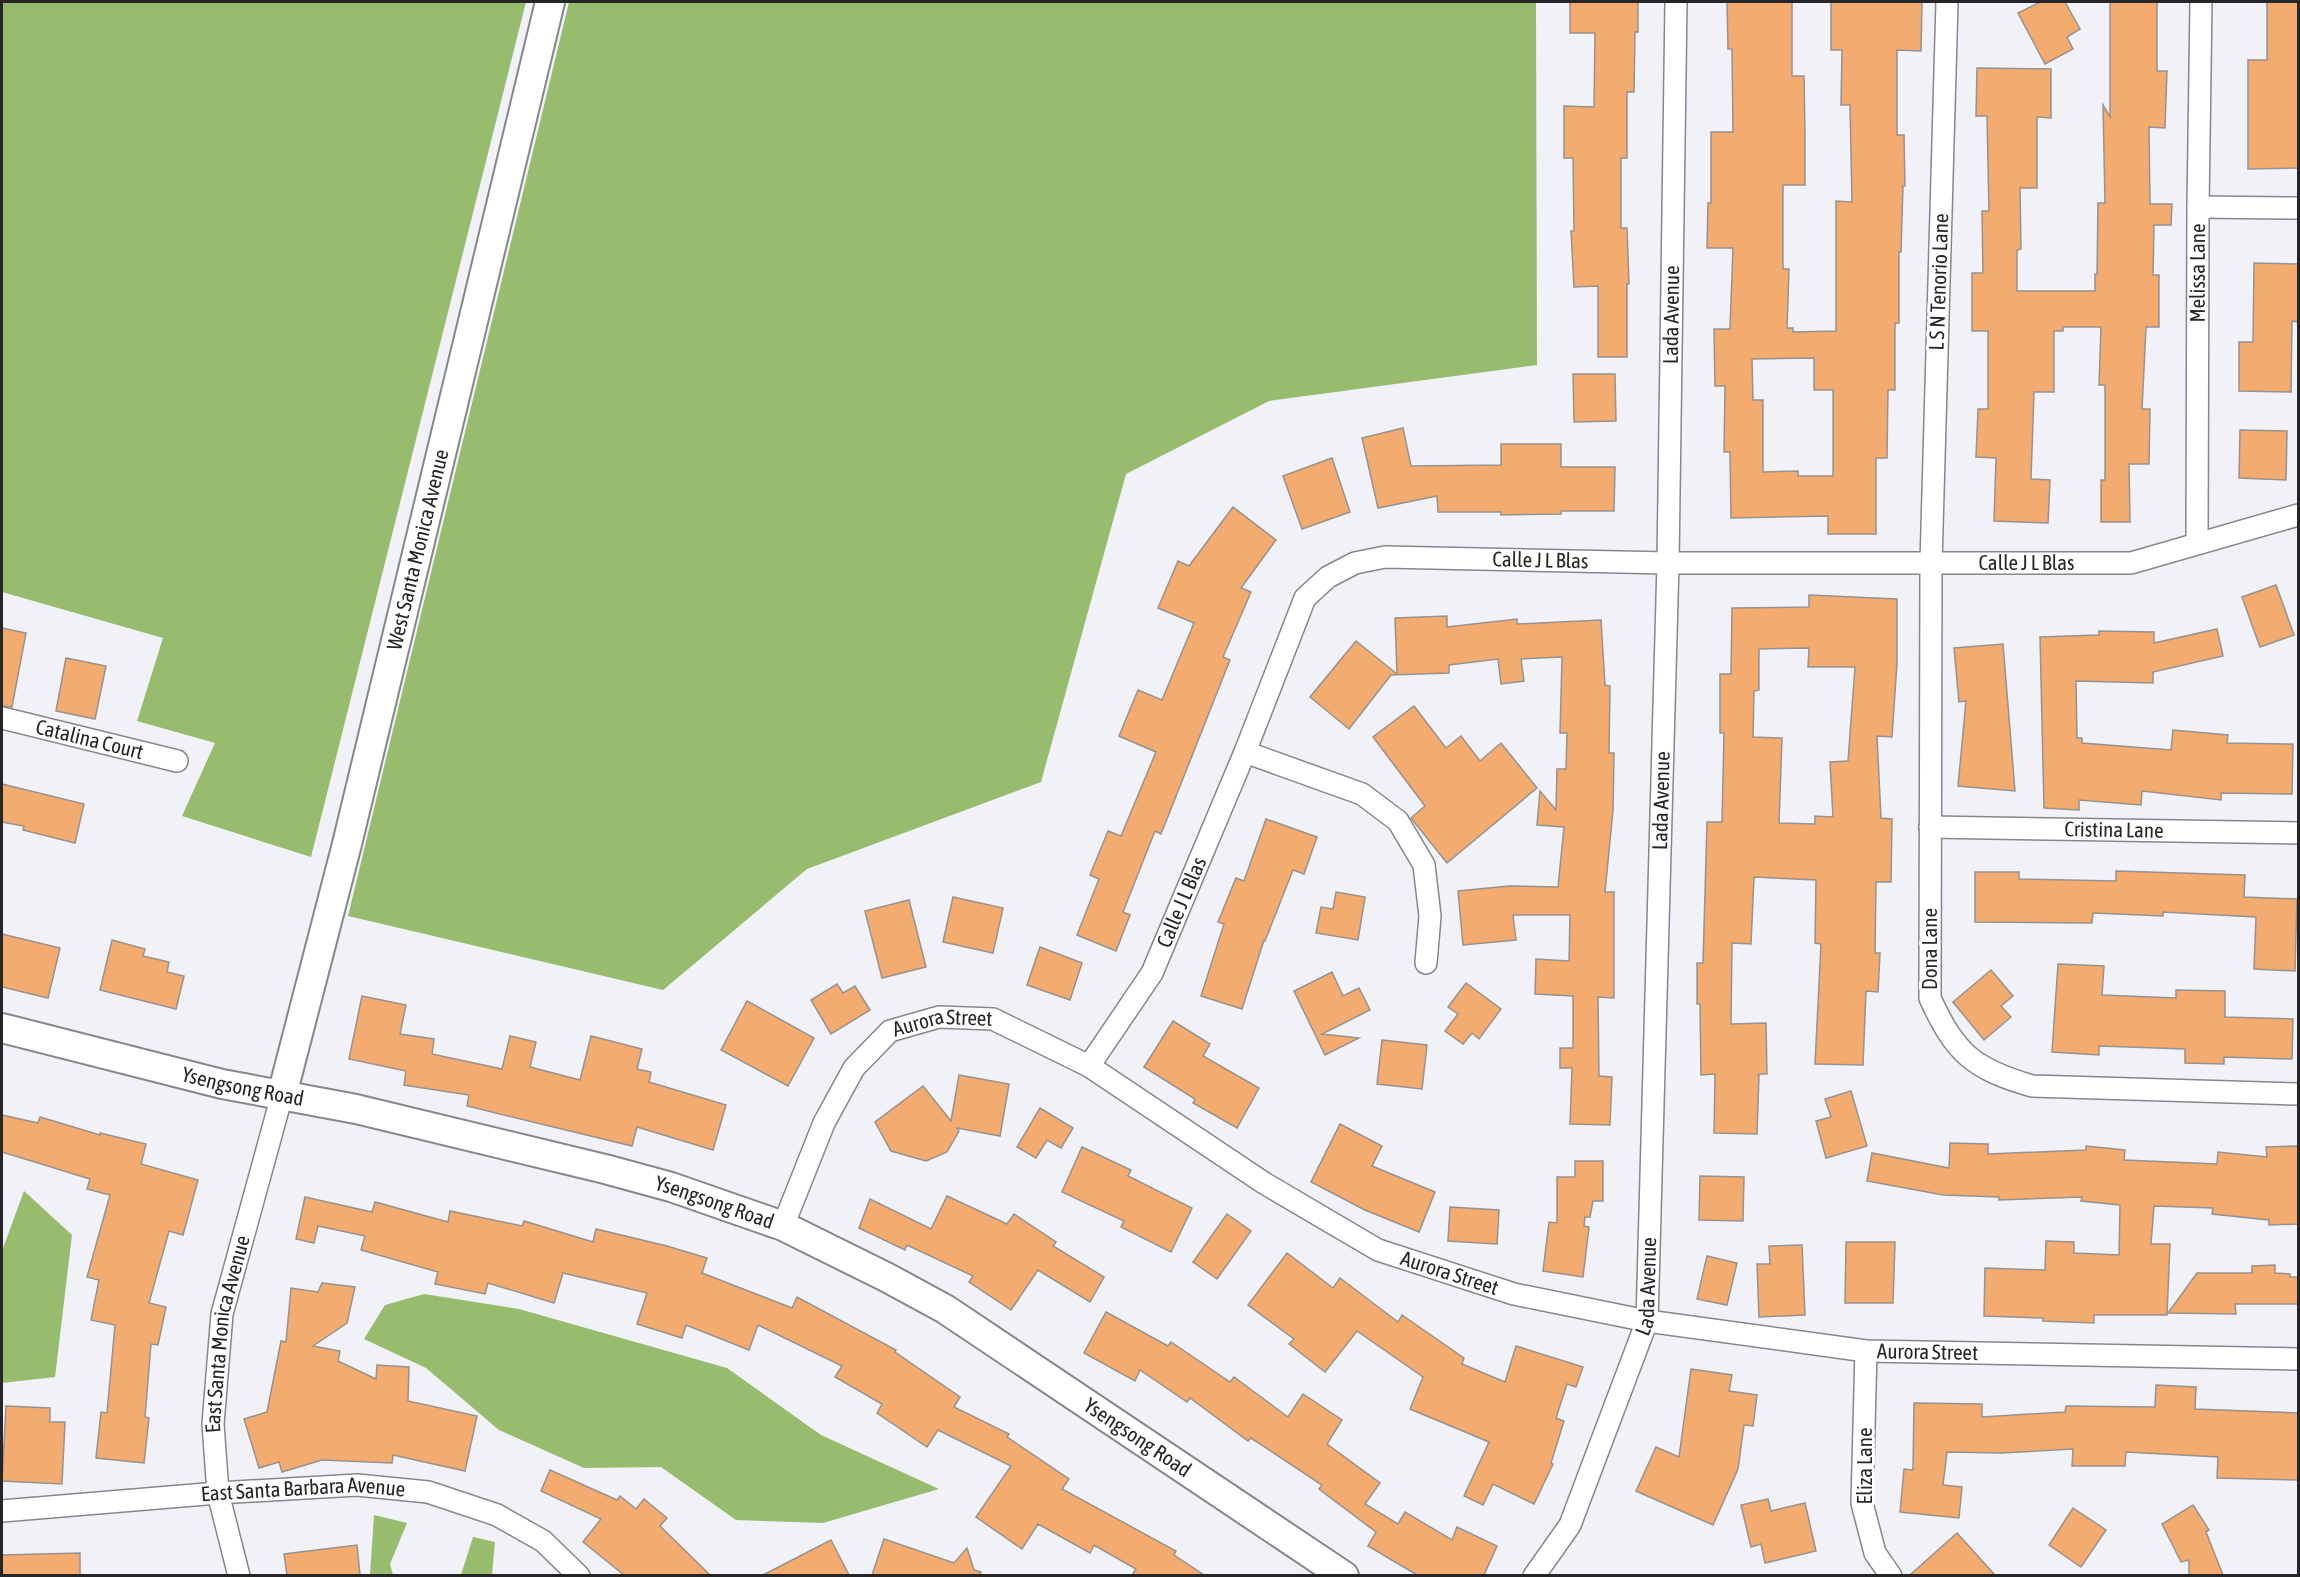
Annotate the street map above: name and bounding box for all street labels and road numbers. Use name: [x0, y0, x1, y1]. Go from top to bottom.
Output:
street label: L S N Tenorio Lane: [1924, 213, 1952, 351]
street label: Melissa Lane: [2185, 223, 2209, 323]
street label: Lada Avenue: [1658, 265, 1683, 364]
street label: West Santa Monica Avenue: [381, 447, 453, 652]
street label: Calle J L Blas: [1492, 546, 1589, 572]
street label: Calle J L Blas: [1978, 550, 2074, 574]
street label: Catalina Court: [33, 714, 146, 763]
street label: Lada Avenue: [1647, 751, 1674, 850]
street label: Cristina Lane: [2064, 816, 2164, 842]
street label: Calle J L Blas: [1151, 853, 1210, 951]
street label: Dona Lane: [1917, 908, 1941, 990]
street label: Aurora Street: [890, 1003, 993, 1041]
street label: Ysengsong Road: [180, 1061, 306, 1110]
street label: Ysengsong Road: [653, 1170, 777, 1233]
street label: East Santa Monica Avenue: [200, 1233, 254, 1434]
street label: Lada Avenue: [1630, 1237, 1660, 1339]
street label: Aurora Street: [1398, 1245, 1502, 1299]
street label: Aurora Street: [1877, 1338, 1978, 1364]
street label: Ysengsong Road: [1080, 1392, 1196, 1481]
street label: Eliza Lane: [1852, 1427, 1876, 1505]
street label: East Santa Barbara Avenue: [200, 1472, 407, 1505]

